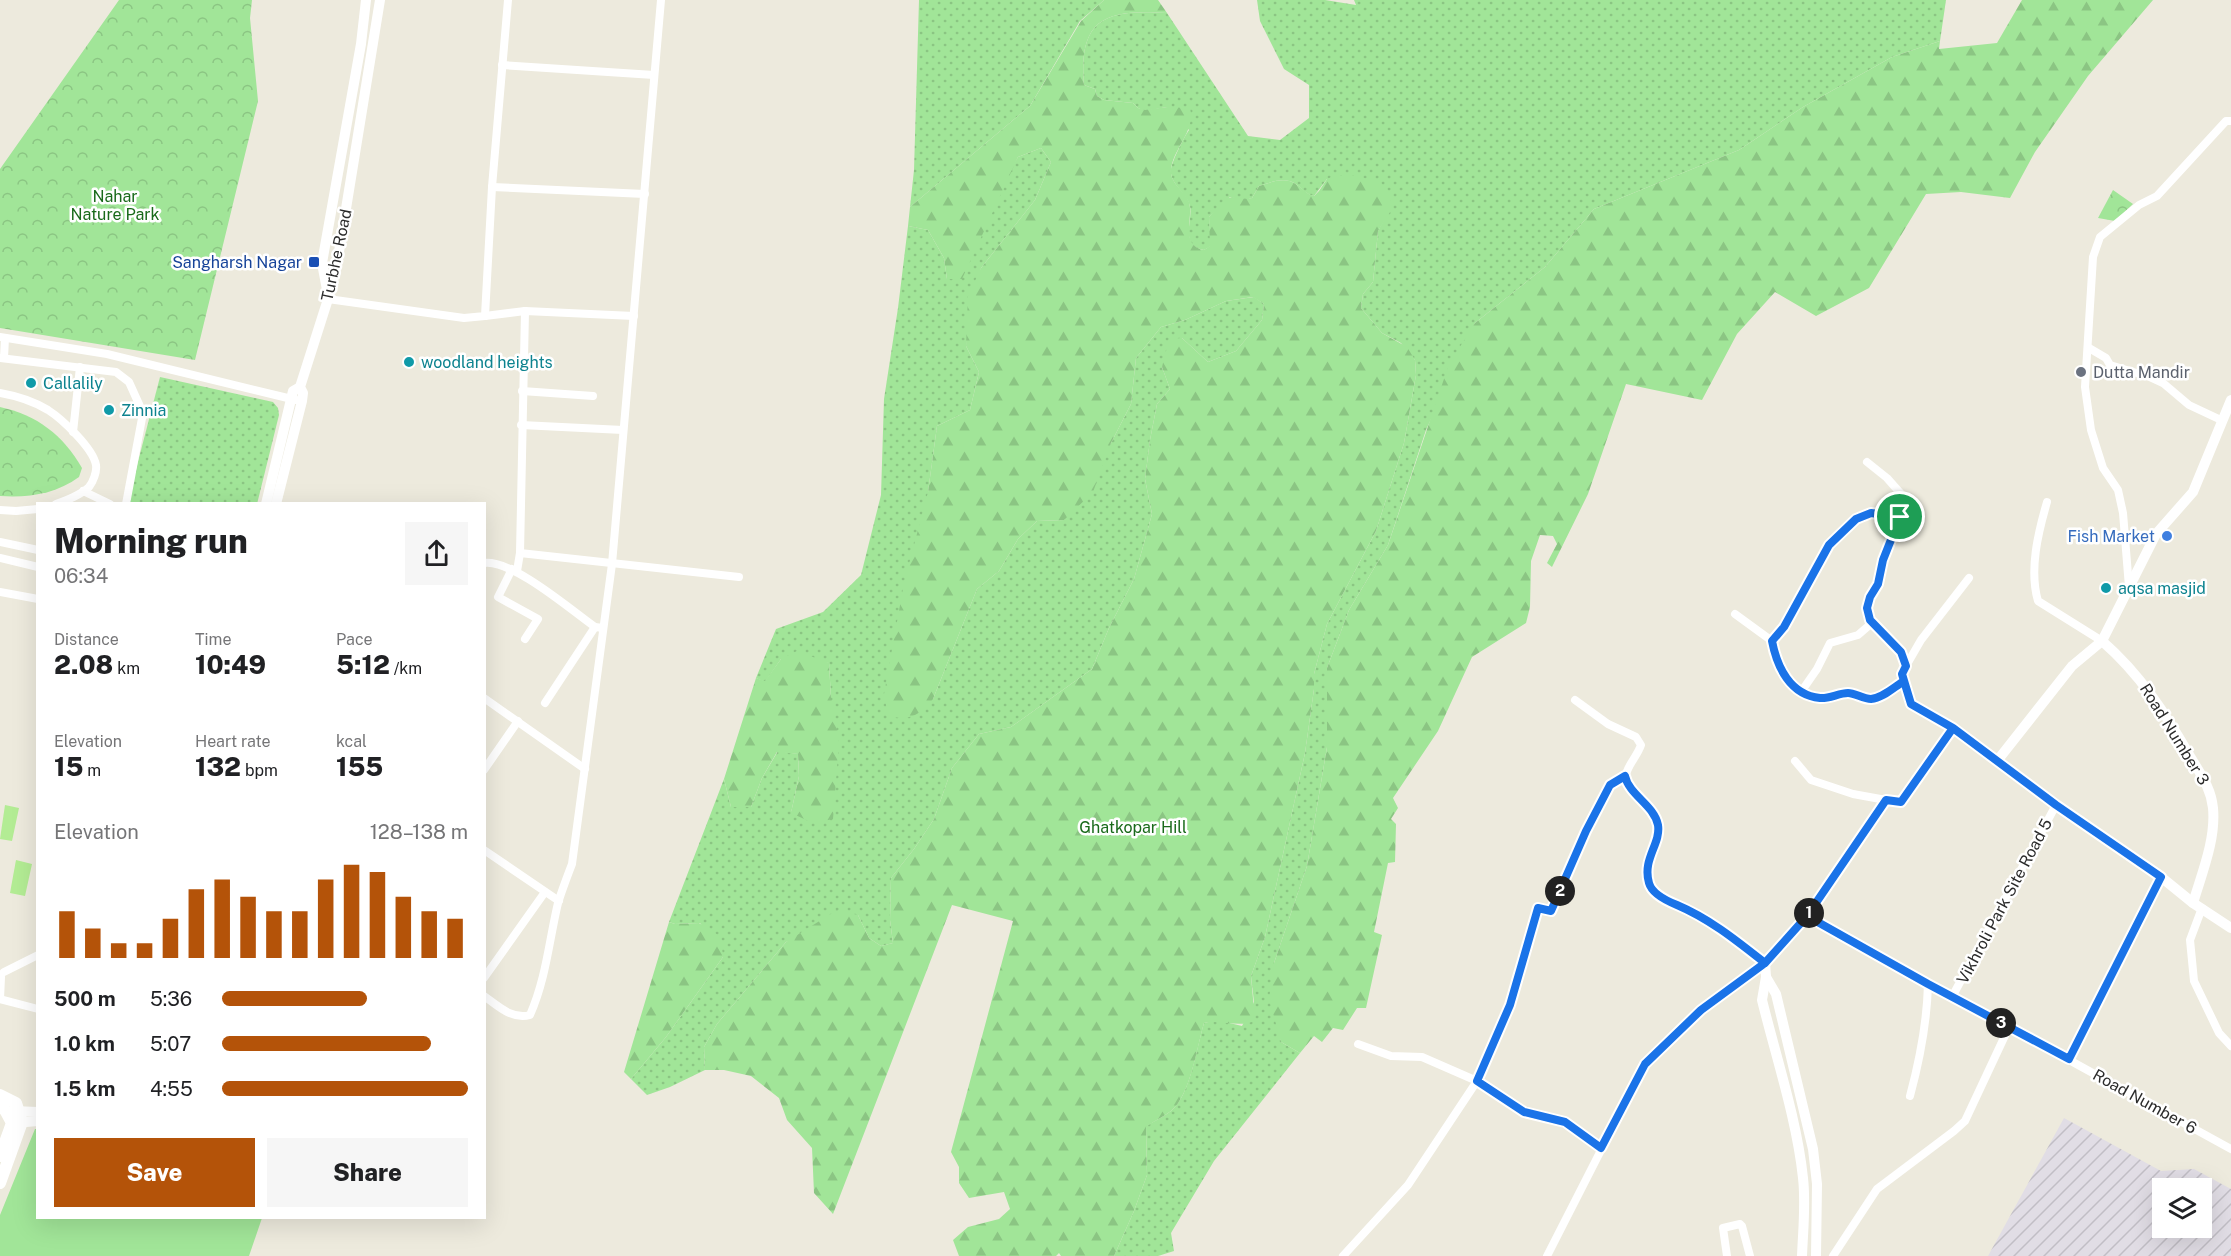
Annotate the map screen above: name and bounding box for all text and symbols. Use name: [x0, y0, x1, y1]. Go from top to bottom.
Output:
park label: Nahar Nature Park: [70, 187, 160, 224]
street label: Turbhe Road: [317, 207, 356, 303]
place label: Sangharsh Nagar: [172, 253, 302, 272]
marker: Sangharsh Nagar: [307, 255, 321, 269]
place label: woodland heights: [421, 353, 553, 372]
marker: woodland heights: [402, 355, 416, 369]
place label: Dutta Mandir: [2093, 363, 2190, 382]
marker: Dutta Mandir: [2074, 365, 2088, 379]
place label: Callalily: [43, 374, 103, 393]
marker: Callalily: [24, 376, 38, 390]
place label: Zinnia: [121, 401, 166, 420]
marker: Zinnia: [102, 403, 116, 417]
pin: [1874, 491, 1925, 542]
icon: arrive: [1883, 500, 1916, 533]
text: Morning run: [54, 522, 248, 560]
button: share: [405, 522, 468, 585]
place label: Fish Market: [2068, 527, 2155, 546]
marker: Fish Market: [2160, 529, 2174, 543]
text: 06:34: [54, 564, 108, 588]
place label: aqsa masjid: [2118, 579, 2206, 598]
marker: aqsa masjid: [2099, 581, 2113, 595]
text: Distance: [54, 630, 119, 649]
text: Time: [195, 630, 231, 649]
text: Pace: [336, 630, 373, 649]
text: 2.08: [54, 649, 113, 680]
text: 10:49: [195, 649, 266, 680]
text: 5:12: [336, 649, 390, 680]
text: km: [113, 659, 140, 678]
text: /km: [390, 659, 422, 678]
street label: Road Number 3: [2136, 680, 2213, 788]
text: Elevation: [54, 732, 122, 751]
text: Heart rate: [195, 732, 271, 751]
text: kcal: [336, 732, 367, 751]
text: 15: [54, 751, 83, 782]
text: 132: [195, 751, 241, 782]
text: 155: [336, 751, 383, 782]
text: m: [83, 761, 101, 780]
text: bpm: [241, 761, 278, 780]
street label: Vikhroli Park Site Road 5: [1953, 815, 2056, 987]
park label: Ghatkopar Hill: [1079, 818, 1187, 837]
text: Elevation: [54, 820, 139, 844]
text: 128–138 m: [370, 820, 468, 844]
pin: 2: [1545, 876, 1575, 906]
text: 2: [1555, 881, 1565, 900]
pin: 1: [1794, 898, 1824, 928]
text: 1: [1806, 903, 1812, 922]
text: 500 m: [54, 987, 116, 1011]
text: 5:36: [150, 987, 192, 1011]
pin: 3: [1986, 1008, 2016, 1038]
text: 3: [1996, 1013, 2006, 1032]
text: 1.0 km: [54, 1032, 115, 1056]
text: 5:07: [150, 1032, 191, 1056]
street label: Road Number 6: [2090, 1065, 2200, 1138]
text: 1.5 km: [54, 1077, 115, 1101]
text: 4:55: [150, 1077, 193, 1101]
button: Save: [54, 1138, 255, 1207]
button: Share: [267, 1138, 468, 1207]
map controls: [2152, 1178, 2212, 1238]
button: layers: [2152, 1178, 2212, 1238]

